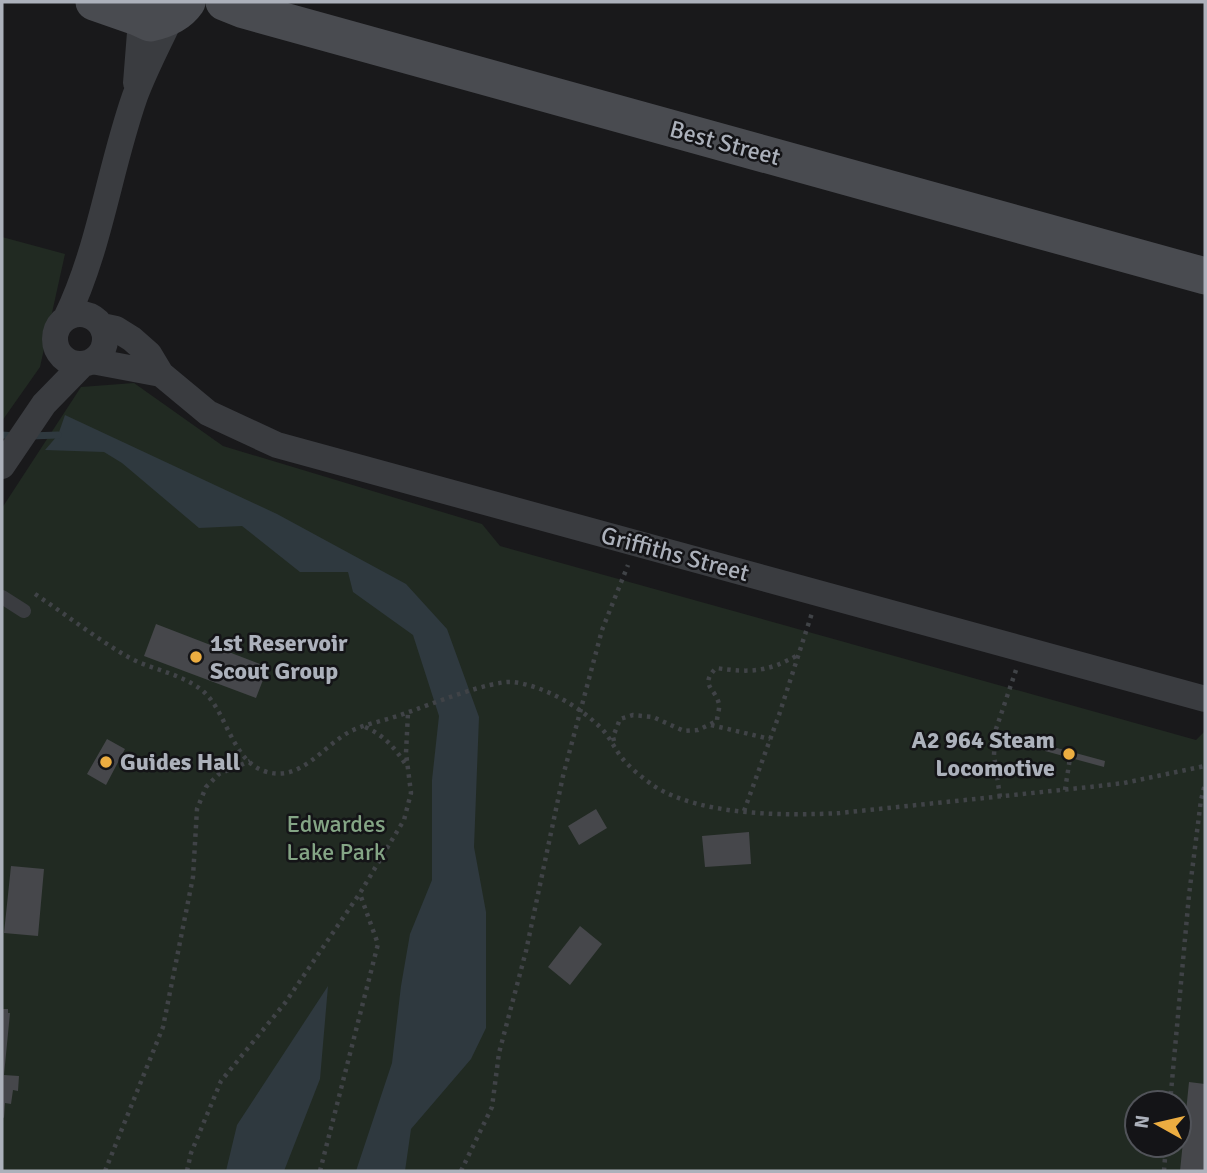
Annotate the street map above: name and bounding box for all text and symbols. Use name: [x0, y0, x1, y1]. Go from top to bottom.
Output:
street label: Best Street: [666, 114, 784, 172]
street label: Griffiths Street: [598, 520, 752, 588]
place label: 1st Reservoir Scout Group: [210, 628, 348, 686]
marker: 1st Reservoir Scout Group: [188, 649, 204, 665]
place label: A2 964 Steam Locomotive: [911, 725, 1055, 783]
marker: A2 964 Steam Locomotive: [1061, 746, 1077, 762]
place label: Guides Hall: [120, 747, 241, 777]
marker: Guides Hall: [98, 754, 114, 770]
park label: Edwardes Lake Park: [286, 809, 386, 867]
north arrow: [1123, 1089, 1193, 1159]
text: N: [1129, 1114, 1155, 1130]

